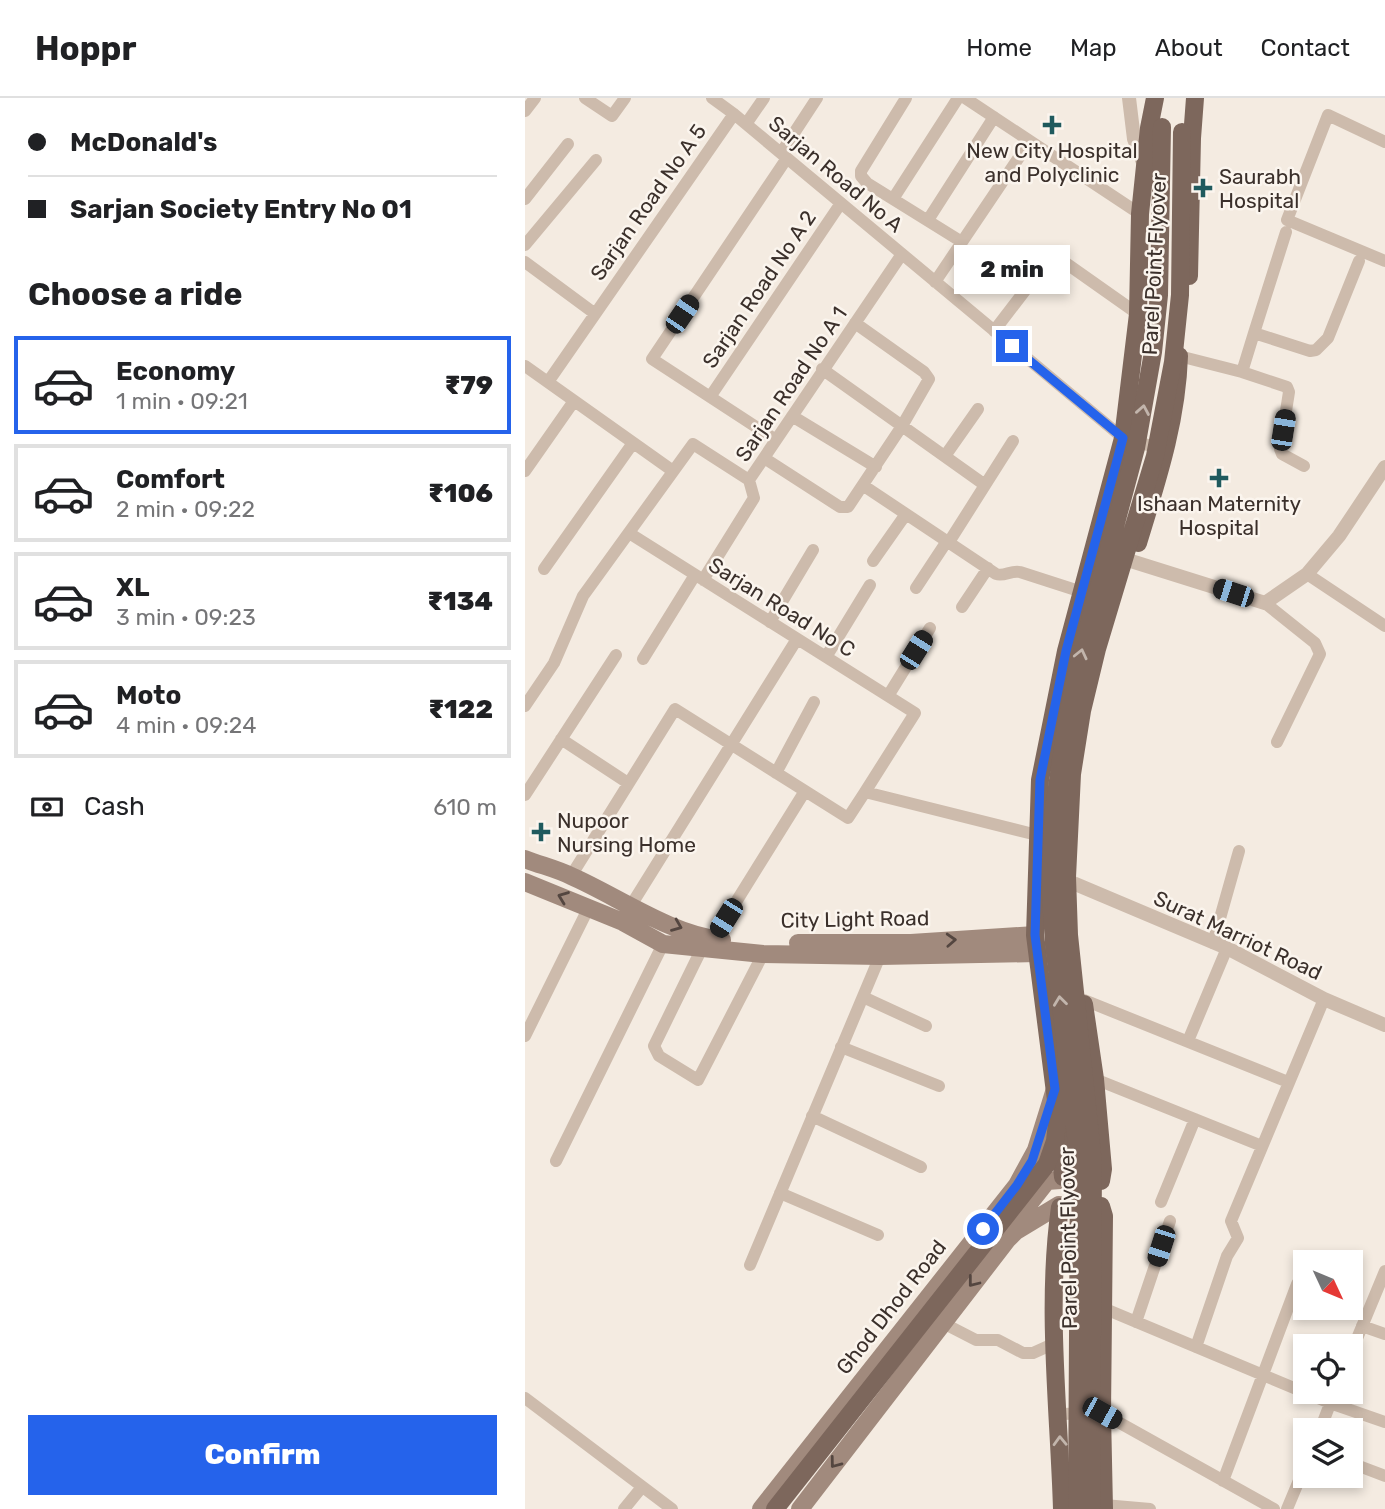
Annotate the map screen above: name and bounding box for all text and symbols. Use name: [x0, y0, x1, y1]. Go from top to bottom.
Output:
text: Hoppr: [35, 29, 136, 68]
text: Home: [966, 34, 1032, 62]
text: Map: [1070, 34, 1117, 62]
text: About: [1155, 34, 1223, 62]
text: Contact: [1261, 34, 1350, 62]
street label: Sarjan Road No A: [764, 111, 908, 237]
marker: New City Hospital and Polyclinic: [1042, 115, 1062, 135]
street label: Sarjan Road No A 5: [585, 119, 711, 285]
text: McDonald's: [70, 127, 218, 158]
place label: New City Hospital and Polyclinic: [966, 138, 1138, 187]
place label: Saurabh Hospital: [1219, 164, 1301, 213]
street label: Parel Point Flyover: [1137, 172, 1171, 356]
marker: Saurabh Hospital: [1193, 178, 1213, 198]
text: Sarjan Society Entry No 01: [70, 194, 412, 225]
street label: Sarjan Road No A 2: [697, 205, 821, 373]
callout: 2 min: [954, 244, 1070, 294]
text: 2 min: [980, 255, 1044, 283]
text: Choose a ride: [28, 275, 242, 313]
car: [662, 291, 703, 337]
street label: Sarjan Road No A 1: [730, 302, 852, 466]
route end: [996, 330, 1028, 362]
icon: car: [32, 354, 95, 417]
text: Economy: [116, 356, 235, 387]
text: ₹79: [444, 370, 493, 401]
text: 1 min · 09:21: [116, 387, 248, 415]
one-way arrow: [1135, 404, 1150, 416]
car: [1270, 408, 1297, 452]
icon: car: [32, 462, 95, 525]
text: Comfort: [116, 464, 225, 495]
marker: Ishaan Maternity Hospital: [1209, 468, 1229, 488]
text: ₹106: [428, 478, 493, 509]
place label: Ishaan Maternity Hospital: [1137, 491, 1301, 540]
text: 2 min · 09:22: [116, 495, 255, 523]
street label: Sarjan Road No C: [704, 552, 860, 662]
icon: car: [32, 570, 95, 633]
text: XL: [116, 572, 149, 603]
car: [1210, 577, 1257, 609]
text: ₹134: [427, 586, 493, 617]
text: 3 min · 09:23: [116, 603, 256, 631]
car: [896, 627, 937, 673]
one-way arrow: [1073, 648, 1087, 660]
icon: car: [32, 678, 95, 741]
text: Moto: [116, 680, 181, 711]
text: ₹122: [428, 694, 493, 725]
text: 4 min · 09:24: [116, 711, 256, 739]
icon: cash: [28, 788, 66, 826]
text: Cash: [84, 791, 145, 822]
text: 610 m: [433, 793, 497, 821]
place label: Nupoor Nursing Home: [557, 808, 696, 857]
marker: Nupoor Nursing Home: [531, 822, 551, 842]
street label: Surat Marriot Road: [1150, 885, 1326, 985]
one-way arrow: [558, 892, 570, 906]
car: [706, 895, 747, 941]
street label: City Light Road: [780, 905, 930, 933]
one-way arrow: [670, 918, 682, 932]
one-way arrow: [945, 933, 956, 948]
one-way arrow: [1053, 995, 1068, 1007]
street label: Parel Point Flyover: [1054, 1147, 1082, 1329]
route start: [967, 1213, 999, 1245]
car: [1145, 1223, 1178, 1269]
street label: Ghod Dhod Road: [831, 1235, 951, 1379]
north arrow: [1293, 1250, 1363, 1320]
map controls: [1293, 1250, 1363, 1488]
one-way arrow: [969, 1274, 982, 1287]
button: locate: [1293, 1334, 1363, 1404]
car: [1079, 1394, 1126, 1432]
button: Confirm: [28, 1415, 497, 1495]
button: layers: [1293, 1418, 1363, 1488]
one-way arrow: [1052, 1435, 1067, 1446]
one-way arrow: [831, 1455, 843, 1467]

